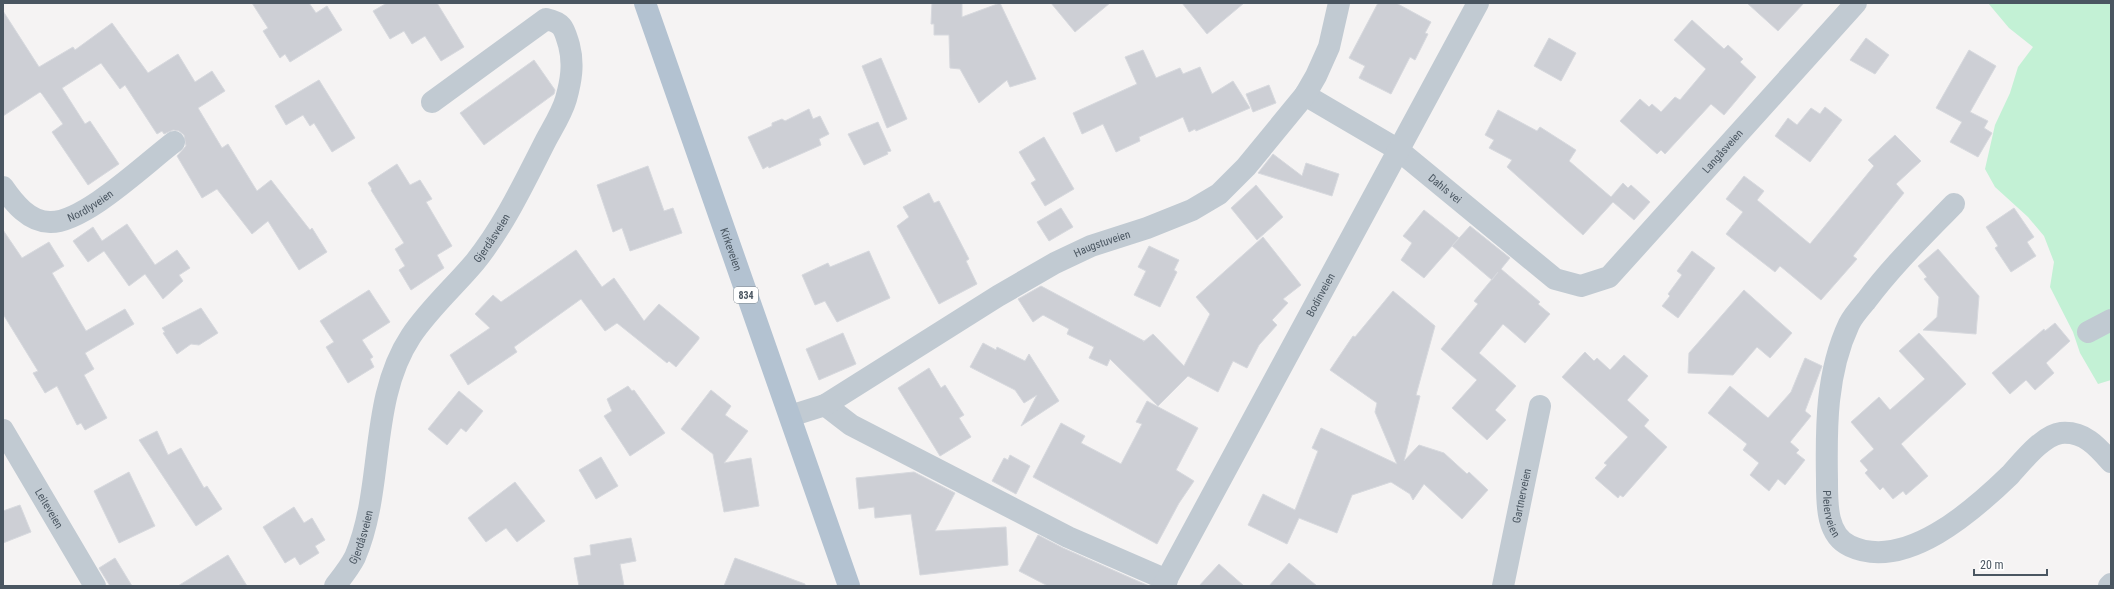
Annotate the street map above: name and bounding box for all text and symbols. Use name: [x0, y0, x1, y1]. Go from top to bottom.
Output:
street label: Langåsveien: [1699, 127, 1745, 176]
street label: Dahls vei: [1426, 171, 1464, 206]
street label: Nordlyveien: [66, 187, 115, 224]
street label: Gjerdåsveien: [471, 211, 512, 265]
street label: Kirkeveien: [718, 226, 745, 273]
street label: Haugstuveien: [1072, 227, 1132, 260]
street label: Bodinveien: [1303, 271, 1337, 319]
road number: 834: [734, 287, 758, 303]
street label: Gartnerveien: [1510, 467, 1533, 524]
street label: Leiteveien: [32, 486, 66, 531]
street label: Pleierveien: [1820, 490, 1843, 540]
street label: Gjerdåsveien: [346, 509, 375, 567]
scale bar: [1974, 551, 2047, 577]
text: 20 m: [1980, 558, 2004, 572]

